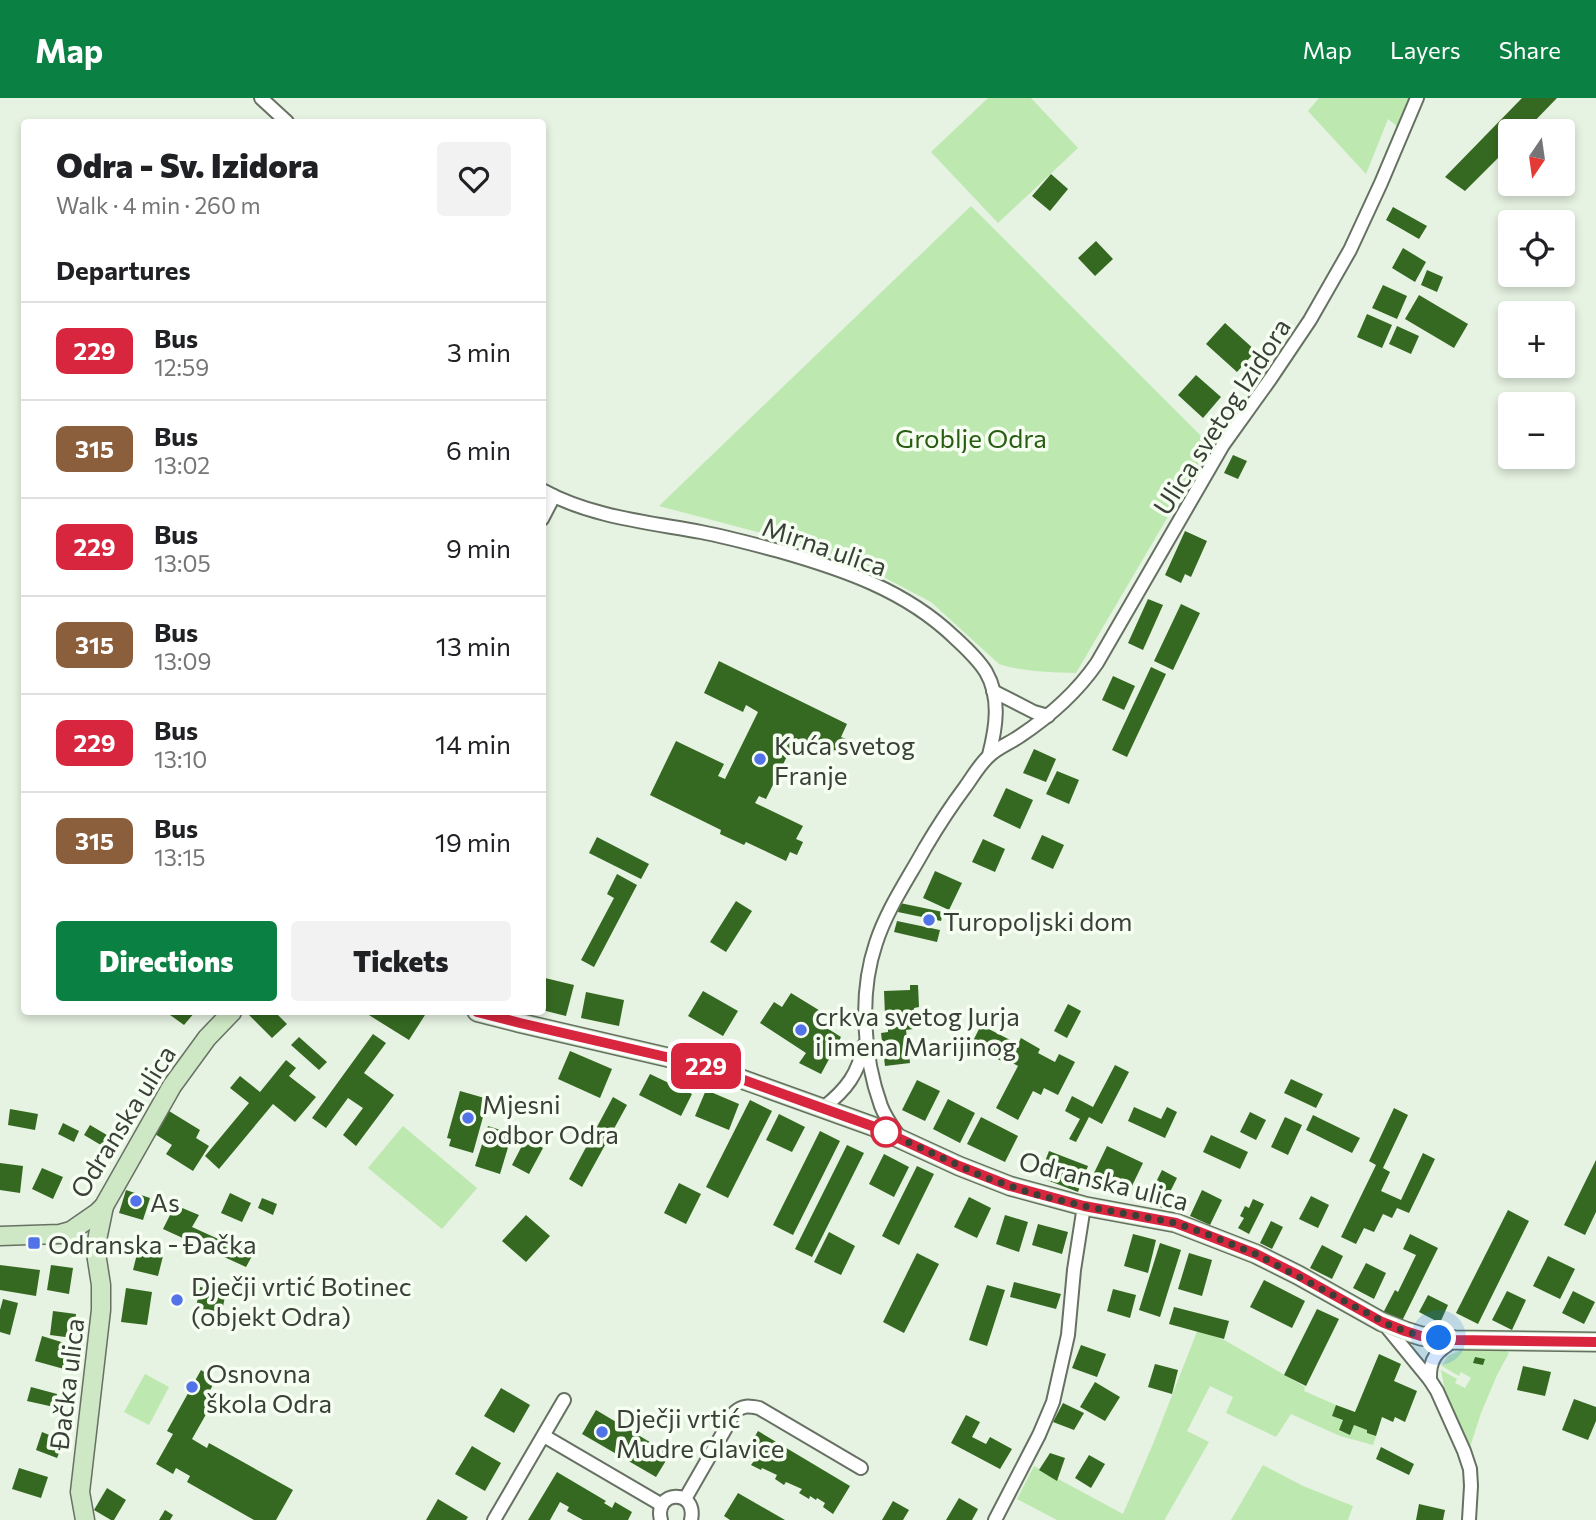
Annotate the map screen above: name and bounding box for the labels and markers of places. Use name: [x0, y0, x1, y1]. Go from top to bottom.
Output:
place label: Kuća svetog Franje: [774, 729, 915, 790]
marker: Kuća svetog Franje: [752, 751, 768, 767]
place label: Turopoljski dom: [943, 905, 1132, 936]
marker: Turopoljski dom: [921, 912, 937, 928]
place label: crkva svetog Jurja i imena Marijinog: [815, 1000, 1020, 1061]
marker: crkva svetog Jurja i imena Marijinog: [793, 1022, 809, 1038]
place label: Mjesni odbor Odra: [482, 1088, 619, 1149]
marker: Mjesni odbor Odra: [460, 1110, 476, 1126]
unlabelled marker: [871, 1117, 901, 1147]
place label: As: [150, 1186, 180, 1217]
marker: As: [128, 1193, 144, 1209]
place label: Odranska - Đačka: [48, 1228, 257, 1259]
marker: Odranska - Đačka: [26, 1235, 42, 1251]
place label: Dječji vrtić Botinec (objekt Odra): [191, 1270, 412, 1331]
marker: Dječji vrtić Botinec (objekt Odra): [169, 1292, 185, 1308]
place label: Osnovna škola Odra: [206, 1357, 332, 1418]
marker: Osnovna škola Odra: [184, 1379, 200, 1395]
place label: Dječji vrtić Mudre Glavice: [616, 1402, 785, 1463]
marker: Dječji vrtić Mudre Glavice: [594, 1424, 610, 1440]

